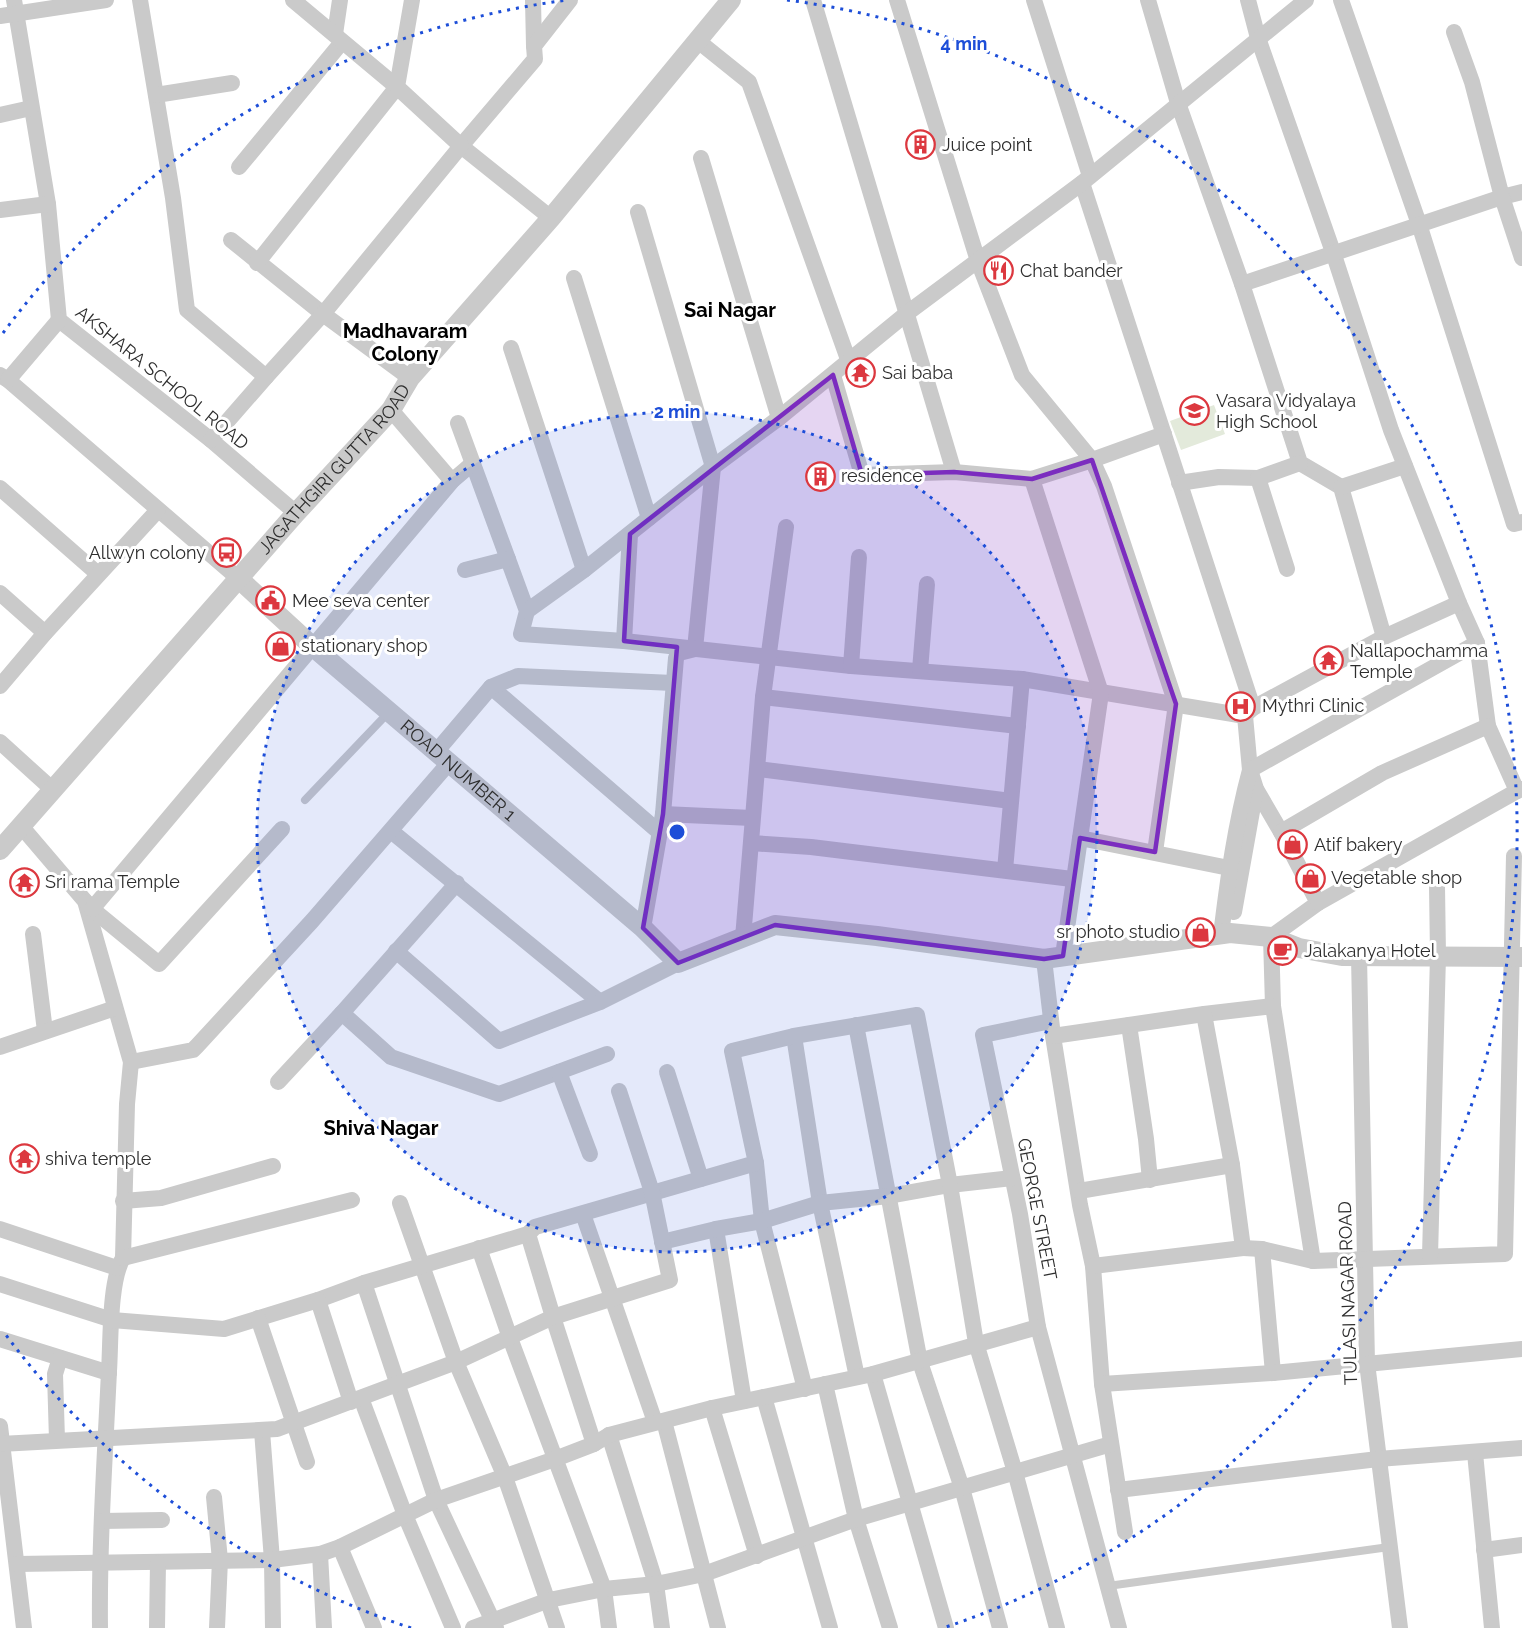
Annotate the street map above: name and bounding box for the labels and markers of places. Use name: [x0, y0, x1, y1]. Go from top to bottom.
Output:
building icon: Juice point: [905, 129, 937, 161]
place label: Juice point: [942, 134, 1032, 155]
restaurant icon: Chat bander: [983, 255, 1015, 287]
place label: Chat bander: [1020, 260, 1123, 281]
temple icon: Sai baba: [845, 357, 877, 389]
place label: Sai baba: [882, 362, 953, 383]
place label: Vasara Vidyalaya High School: [1216, 390, 1356, 432]
school or university icon: Vasara Vidyalaya High School: [1179, 395, 1211, 427]
building icon: residence: [804, 460, 836, 492]
place label: residence: [841, 465, 923, 486]
bus stop icon: Allwyn colony: [211, 537, 243, 569]
place label: Allwyn colony: [89, 542, 206, 563]
public building icon: Mee seva center: [255, 585, 287, 617]
place label: Mee seva center: [292, 590, 430, 611]
shop icon: stationary shop: [264, 630, 296, 662]
place label: stationary shop: [301, 635, 428, 656]
place label: Nallapochamma Temple: [1350, 640, 1488, 682]
temple icon: Nallapochamma Temple: [1313, 645, 1345, 677]
hospital icon: Mythri Clinic: [1225, 690, 1257, 722]
place label: Mythri Clinic: [1262, 695, 1364, 716]
centre of rings: [667, 822, 687, 842]
shop icon: Atif bakery: [1277, 829, 1309, 861]
place label: Atif bakery: [1314, 834, 1403, 855]
shop icon: Vegetable shop: [1294, 862, 1326, 894]
temple icon: Sri rama Temple: [8, 866, 40, 898]
place label: Vegetable shop: [1331, 867, 1462, 888]
place label: Sri rama Temple: [45, 871, 180, 892]
shop icon: sr photo studio: [1185, 916, 1217, 948]
place label: sr photo studio: [1056, 921, 1180, 942]
cafe icon: Jalakanya Hotel: [1267, 935, 1299, 967]
place label: Jalakanya Hotel: [1304, 940, 1436, 961]
temple icon: shiva temple: [8, 1143, 40, 1175]
place label: shiva temple: [45, 1148, 152, 1169]

